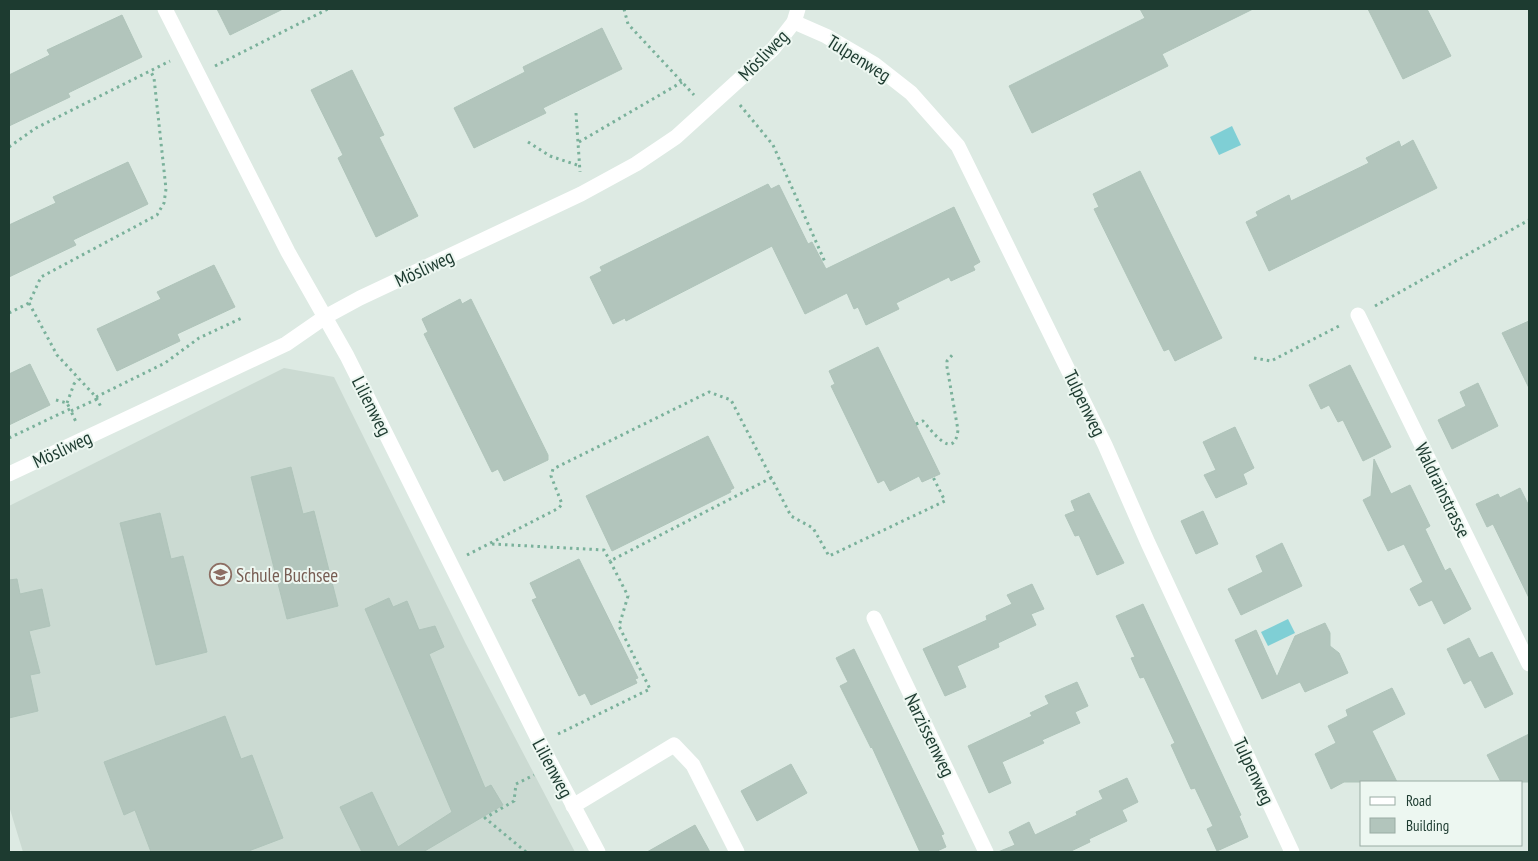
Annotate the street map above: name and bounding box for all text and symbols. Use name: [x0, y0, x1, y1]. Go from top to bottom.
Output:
street label: Mösliweg: [733, 24, 793, 86]
street label: Tulpenweg: [823, 29, 895, 87]
street label: Mösliweg: [391, 244, 457, 292]
street label: Tulpenweg: [1059, 366, 1111, 440]
street label: Lilienweg: [347, 372, 397, 440]
street label: Mösliweg: [29, 425, 95, 473]
street label: Waldrainstrasse: [1410, 439, 1476, 542]
school or university icon: Schule Buchsee: [208, 563, 232, 587]
place label: Schule Buchsee: [236, 563, 338, 587]
street label: Narzissenweg: [899, 689, 961, 781]
street label: Lilienweg: [527, 734, 579, 802]
street label: Tulpenweg: [1228, 734, 1280, 808]
legend: [1360, 781, 1523, 846]
text: Road: [1406, 791, 1432, 810]
text: Building: [1406, 816, 1449, 835]

